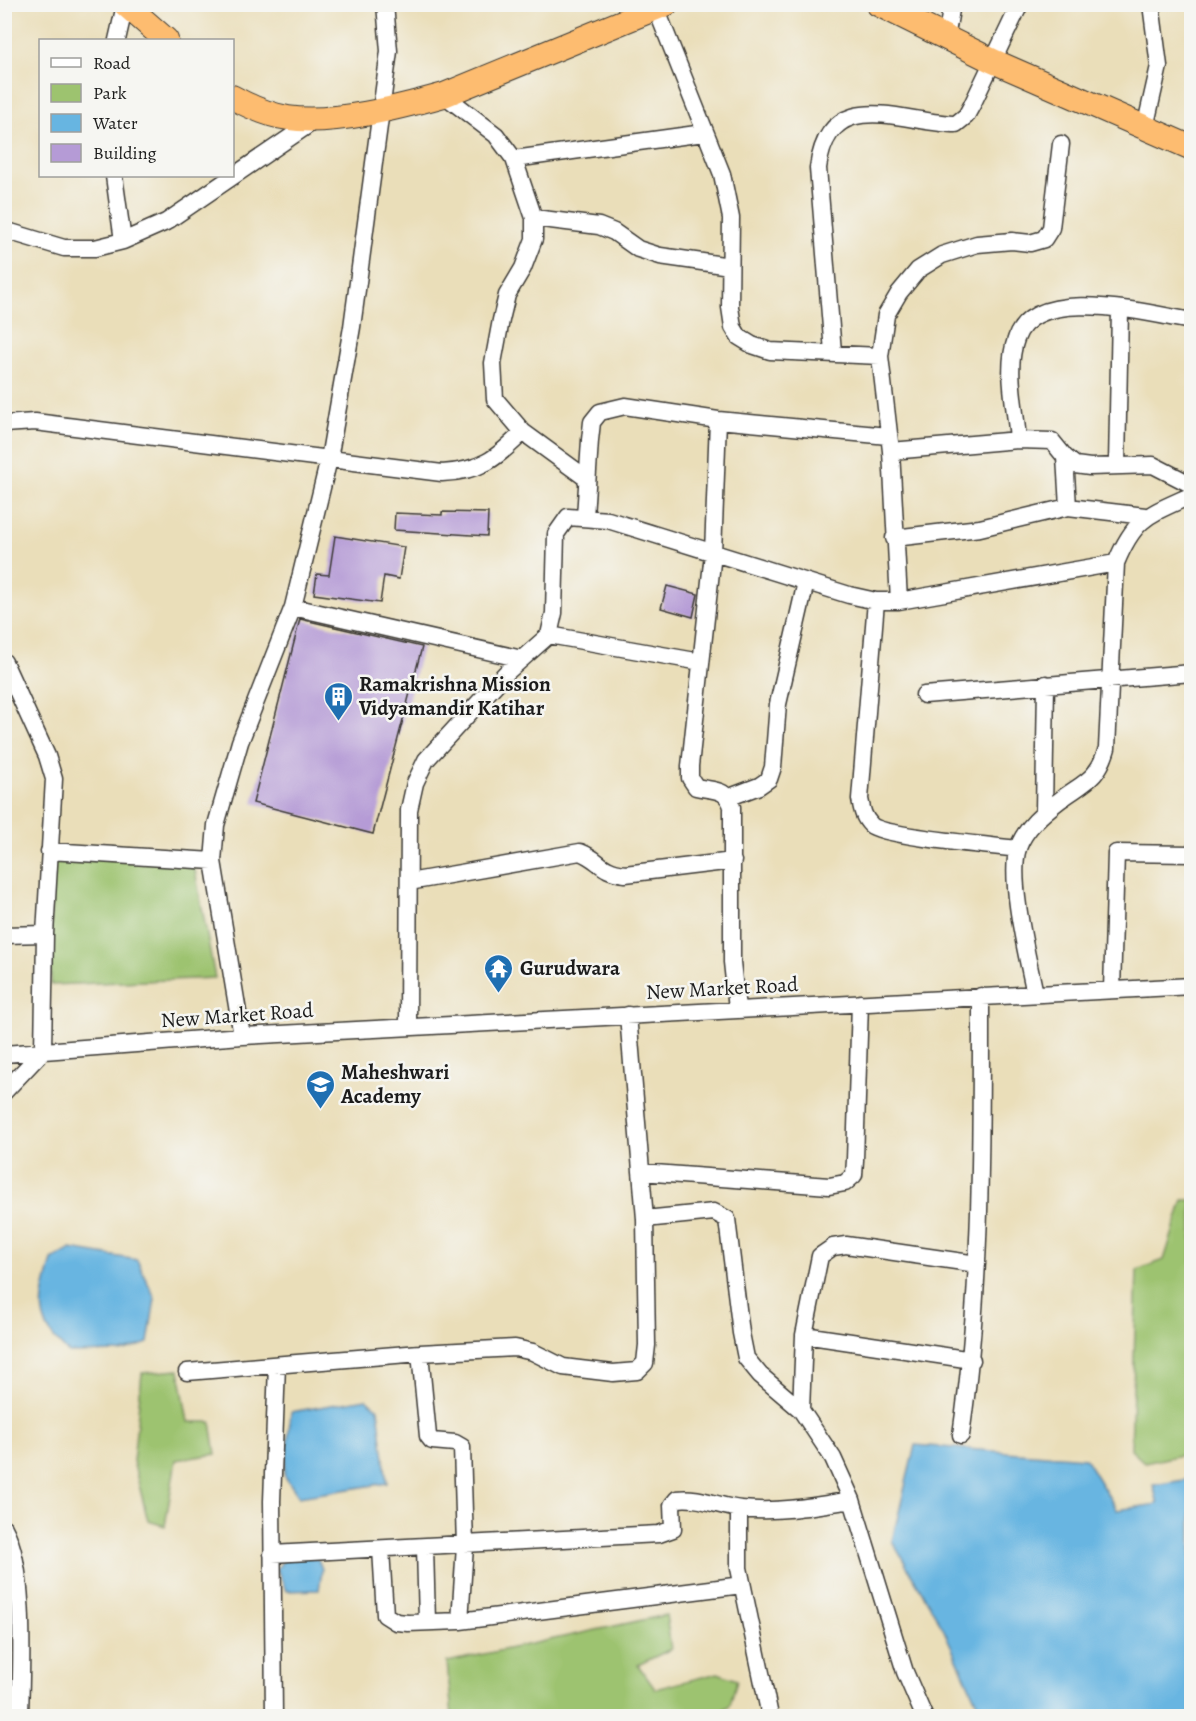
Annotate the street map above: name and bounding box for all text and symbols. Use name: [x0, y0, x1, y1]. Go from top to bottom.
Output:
legend: [39, 39, 234, 177]
text: Road: [93, 51, 131, 75]
text: Park: [93, 81, 127, 105]
text: Water: [92, 111, 138, 135]
text: Building: [93, 141, 157, 165]
place label: Ramakrishna Mission Vidyamandir Katihar: [358, 670, 551, 722]
building icon: Ramakrishna Mission Vidyamandir Katihar: [322, 680, 354, 722]
temple icon: Gurudwara: [483, 952, 515, 994]
place label: Gurudwara: [520, 954, 621, 982]
street label: New Market Road: [645, 970, 800, 1006]
street label: New Market Road: [160, 996, 315, 1034]
place label: Maheshwari Academy: [340, 1058, 449, 1110]
school or university icon: Maheshwari Academy: [304, 1068, 336, 1110]

